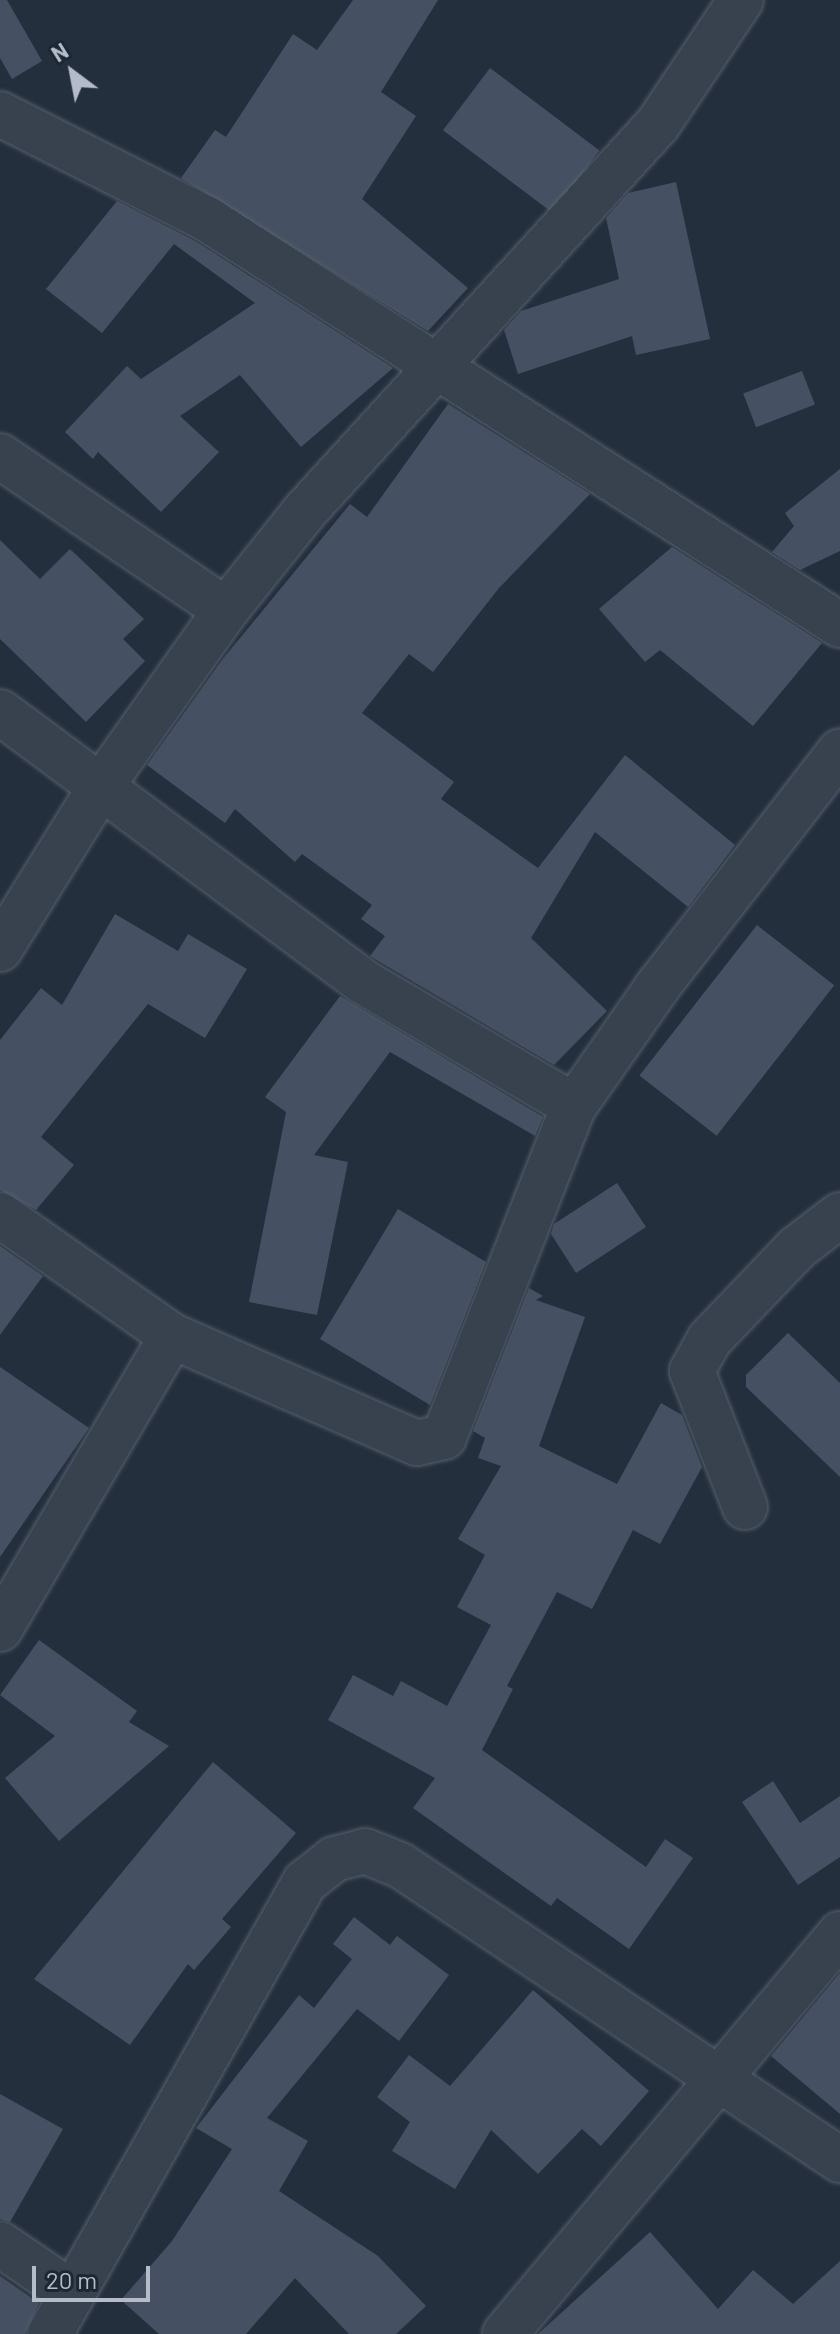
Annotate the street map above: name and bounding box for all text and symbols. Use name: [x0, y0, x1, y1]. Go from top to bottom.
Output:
north arrow: [32, 32, 112, 112]
text: N: [46, 37, 72, 67]
scale bar: [36, 2250, 154, 2300]
text: 20 m: [46, 2265, 97, 2294]

